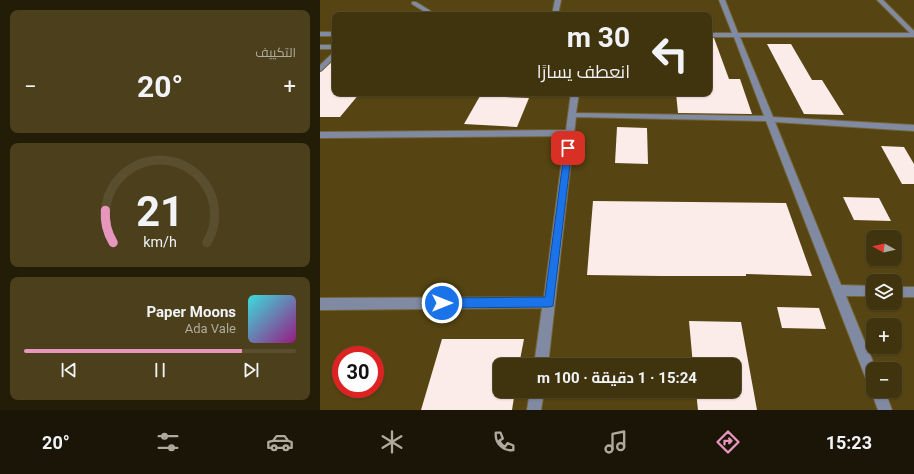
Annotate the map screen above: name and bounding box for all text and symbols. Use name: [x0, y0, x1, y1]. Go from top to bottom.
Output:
text: 30 m: [567, 21, 630, 54]
icon: left: [644, 28, 696, 80]
text: التكييف: [255, 45, 296, 60]
text: انعطف يسارًا: [537, 61, 630, 82]
text: 20°: [137, 69, 183, 104]
text: −: [24, 74, 37, 99]
text: +: [284, 74, 296, 99]
pin: [551, 131, 585, 165]
icon: arrive: [557, 137, 579, 159]
text: 21: [136, 187, 184, 236]
north arrow: [866, 230, 902, 266]
map controls: [866, 230, 902, 398]
text: km/h: [143, 234, 177, 250]
button: layers: [866, 274, 902, 310]
position arrow: [421, 282, 463, 324]
text: Paper Moons: [146, 303, 236, 321]
button: +: [866, 318, 902, 354]
text: Ada Vale: [185, 321, 236, 336]
speed limit sign: 30: [332, 346, 384, 398]
icon: previous: [58, 359, 80, 381]
icon: pause: [149, 359, 171, 381]
icon: next: [240, 359, 262, 381]
button: −: [866, 362, 902, 398]
text: 15:24 · 1 دقيقة · 100 m: [537, 369, 697, 387]
icon: filters: [154, 428, 182, 456]
icon: car: [266, 428, 294, 456]
icon: climate: [378, 428, 406, 456]
icon: phone: [490, 428, 518, 456]
icon: music: [602, 428, 630, 456]
icon: directions: [714, 428, 742, 456]
text: 20°: [42, 432, 70, 453]
text: 15:23: [826, 432, 872, 453]

